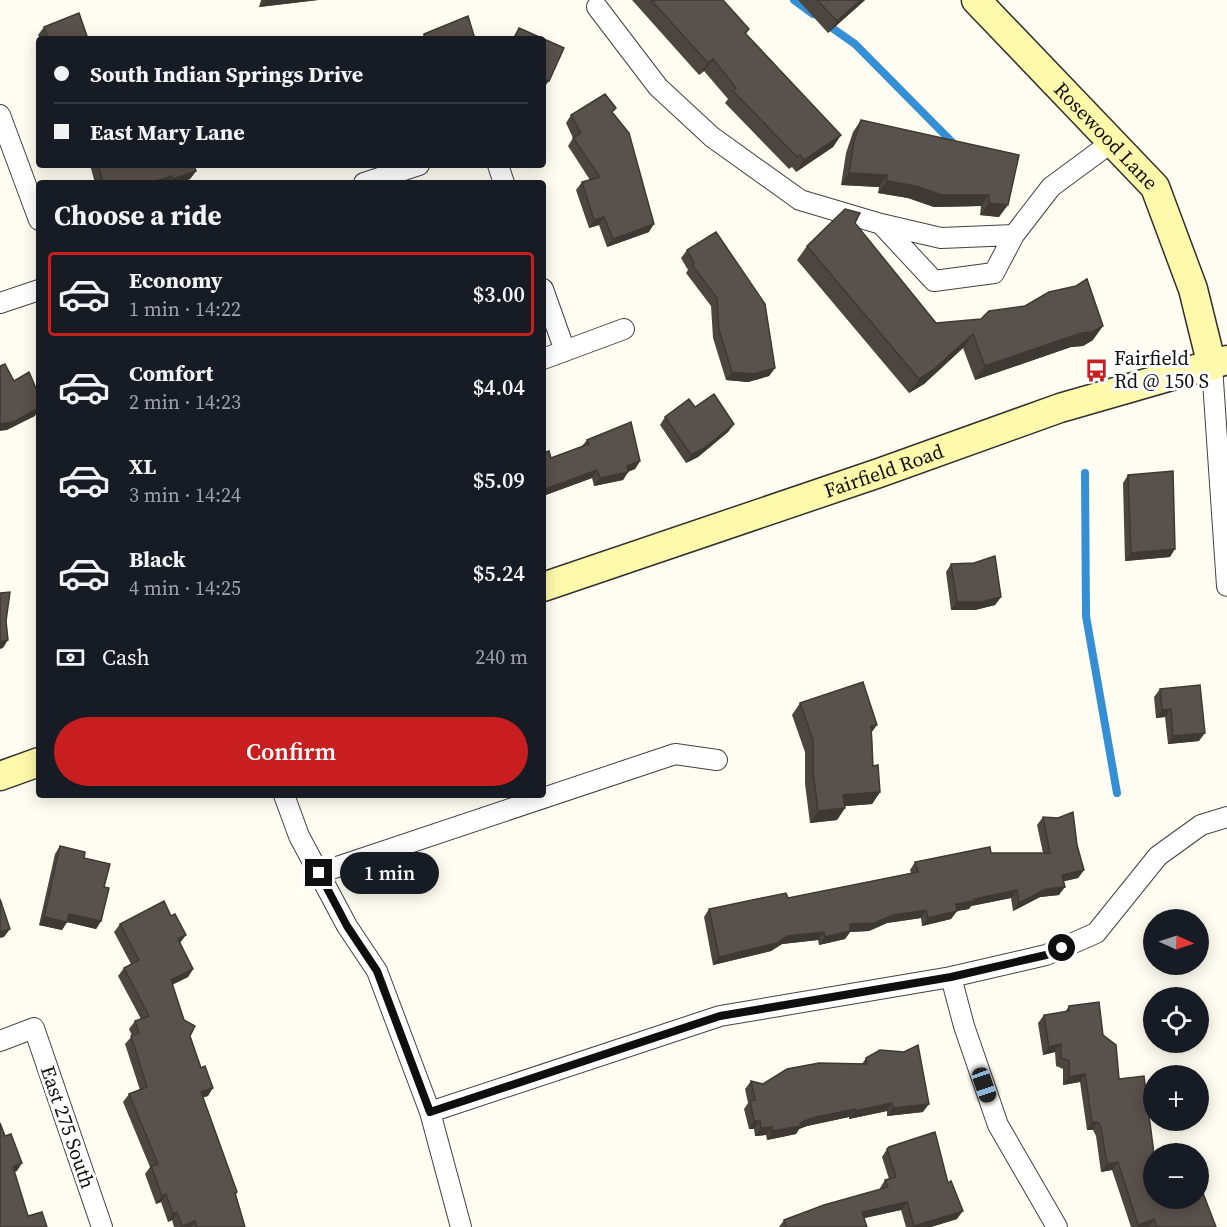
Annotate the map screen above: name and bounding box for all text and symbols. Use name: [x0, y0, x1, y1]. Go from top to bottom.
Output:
text: South Indian Springs Drive: [90, 59, 363, 89]
street label: Rosewood Lane: [1048, 76, 1164, 196]
text: East Mary Lane: [90, 117, 245, 147]
text: Choose a ride: [54, 197, 222, 234]
text: Economy: [129, 265, 223, 295]
icon: car: [57, 267, 111, 321]
text: $3.00: [473, 279, 525, 309]
text: 1 min · 14:22: [129, 295, 241, 323]
place label: Fairfield Rd @ 150 S: [1114, 344, 1209, 395]
bus stop icon: Fairfield Rd @ 150 S: [1083, 357, 1109, 383]
text: Comfort: [129, 358, 213, 388]
icon: car: [57, 360, 111, 414]
text: $4.04: [473, 372, 525, 402]
text: 2 min · 14:23: [129, 388, 241, 416]
street label: Fairfield Road: [820, 437, 948, 505]
text: XL: [129, 451, 156, 481]
icon: car: [57, 453, 111, 507]
text: $5.09: [473, 465, 525, 495]
text: 3 min · 14:24: [129, 481, 241, 509]
text: Black: [129, 544, 186, 574]
icon: car: [57, 546, 111, 600]
text: $5.24: [473, 558, 525, 588]
text: 4 min · 14:25: [129, 574, 241, 602]
icon: cash: [54, 641, 87, 674]
text: Cash: [102, 642, 150, 672]
text: 240 m: [475, 643, 528, 671]
button: Confirm: [54, 717, 528, 786]
callout: 1 min: [340, 852, 439, 894]
route end: [305, 859, 332, 886]
text: 1 min: [364, 859, 415, 887]
north arrow: [1143, 909, 1209, 975]
map controls: [1143, 909, 1209, 1209]
route start: [1048, 934, 1075, 961]
button: locate: [1143, 987, 1209, 1053]
street label: East 275 South: [34, 1062, 102, 1192]
car: [970, 1065, 998, 1105]
button: +: [1143, 1065, 1209, 1131]
button: −: [1143, 1143, 1209, 1209]

